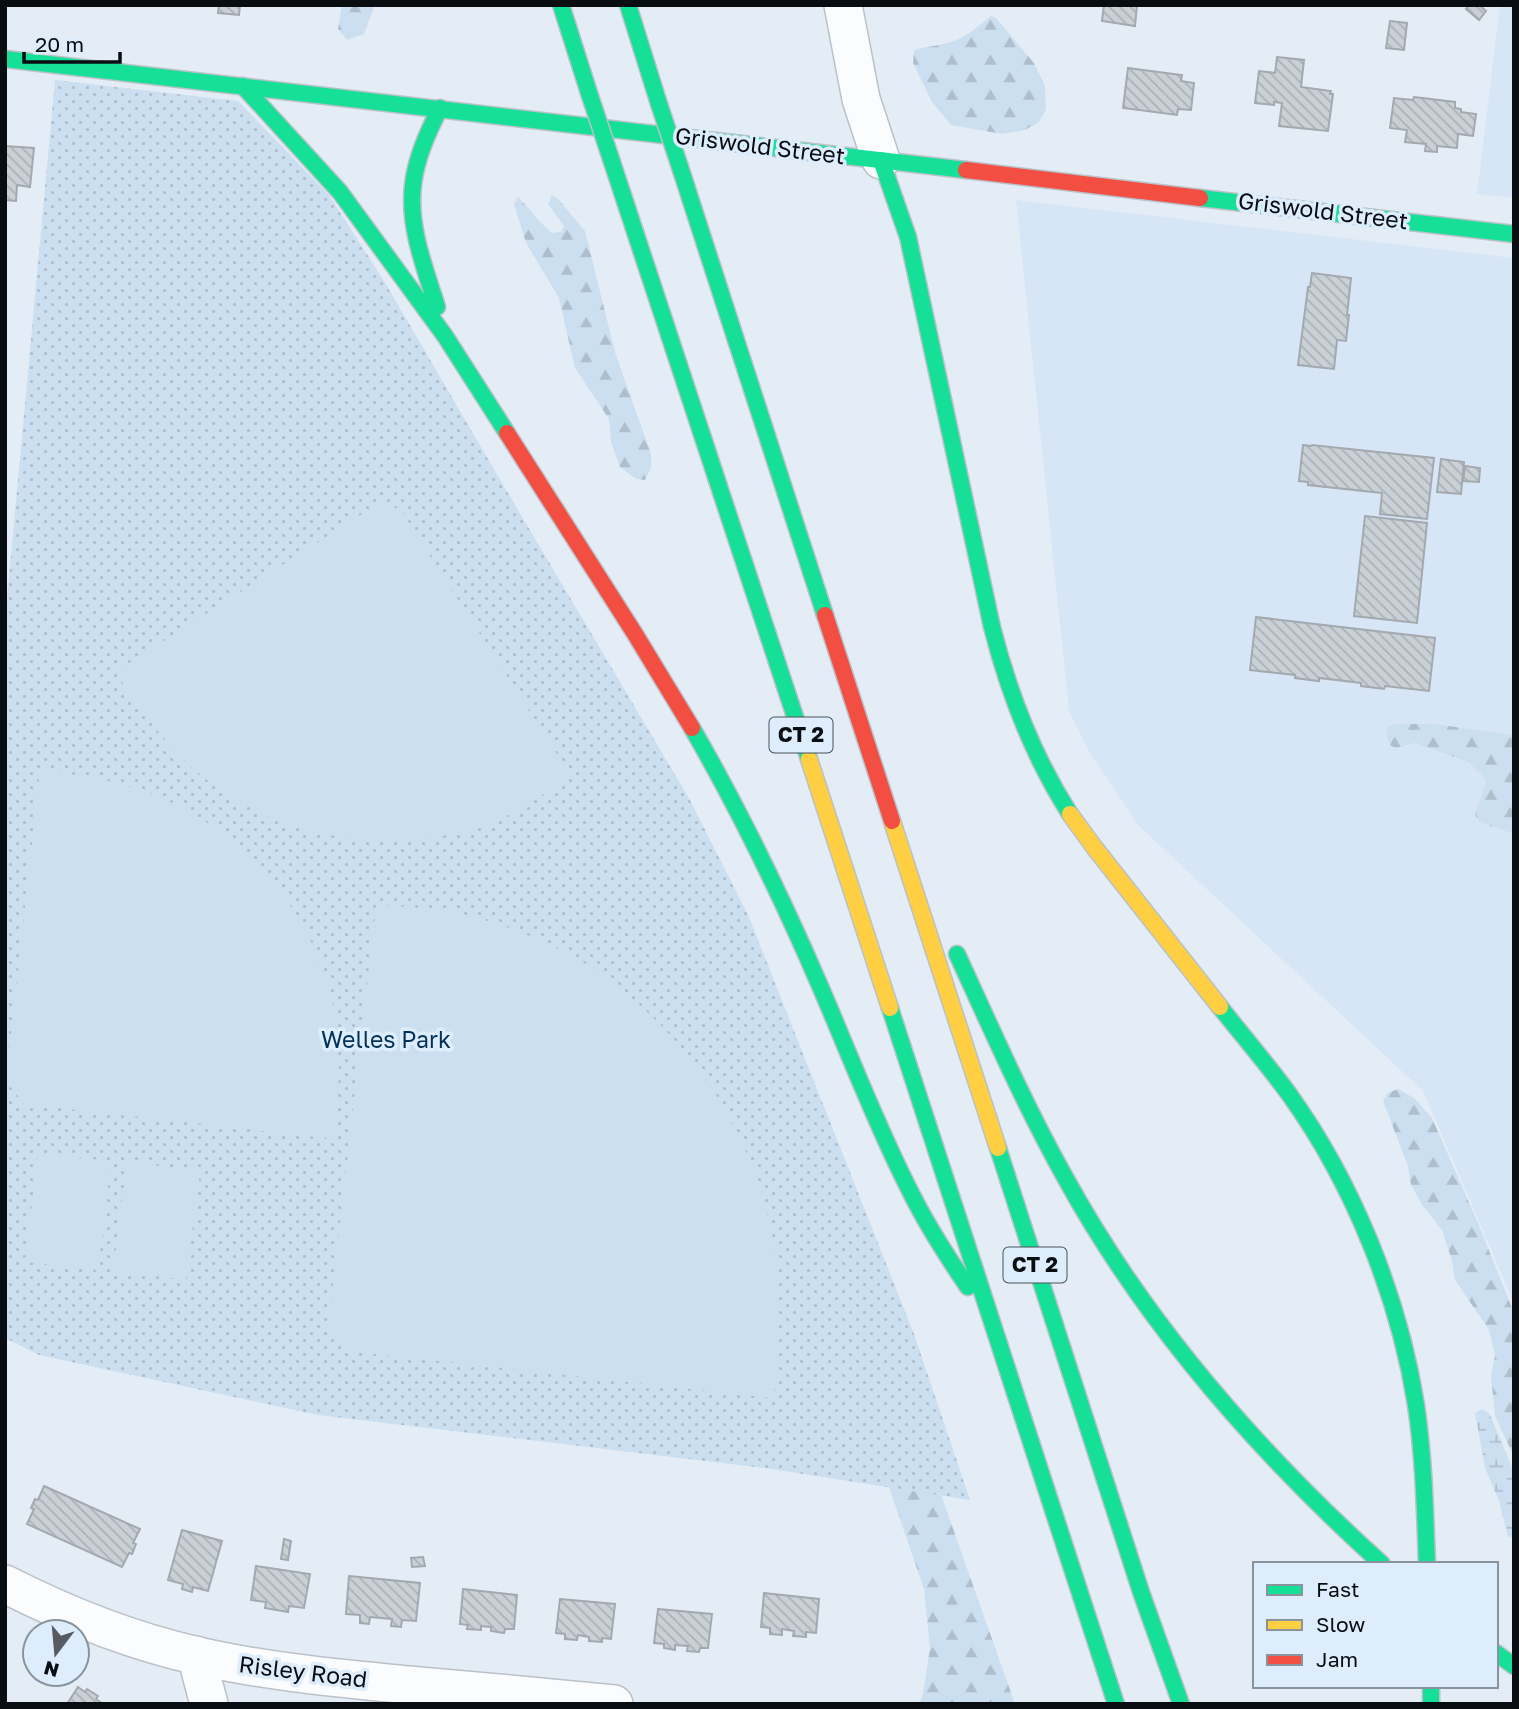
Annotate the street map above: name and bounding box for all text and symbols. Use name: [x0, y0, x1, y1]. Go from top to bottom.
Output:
scale bar: [24, 21, 121, 65]
text: 20 m: [35, 31, 84, 57]
street label: Griswold Street: [674, 121, 847, 169]
street label: Griswold Street: [1237, 186, 1410, 234]
road number: CT 2: [770, 718, 832, 752]
park label: Welles Park: [321, 1025, 451, 1053]
road number: CT 2: [1004, 1248, 1066, 1282]
legend: [1253, 1562, 1498, 1688]
text: Fast: [1316, 1576, 1359, 1602]
text: Slow: [1316, 1611, 1365, 1637]
north arrow: [21, 1618, 91, 1688]
text: Jam: [1316, 1646, 1358, 1672]
street label: Risley Road: [237, 1649, 369, 1693]
text: N: [41, 1657, 61, 1683]

